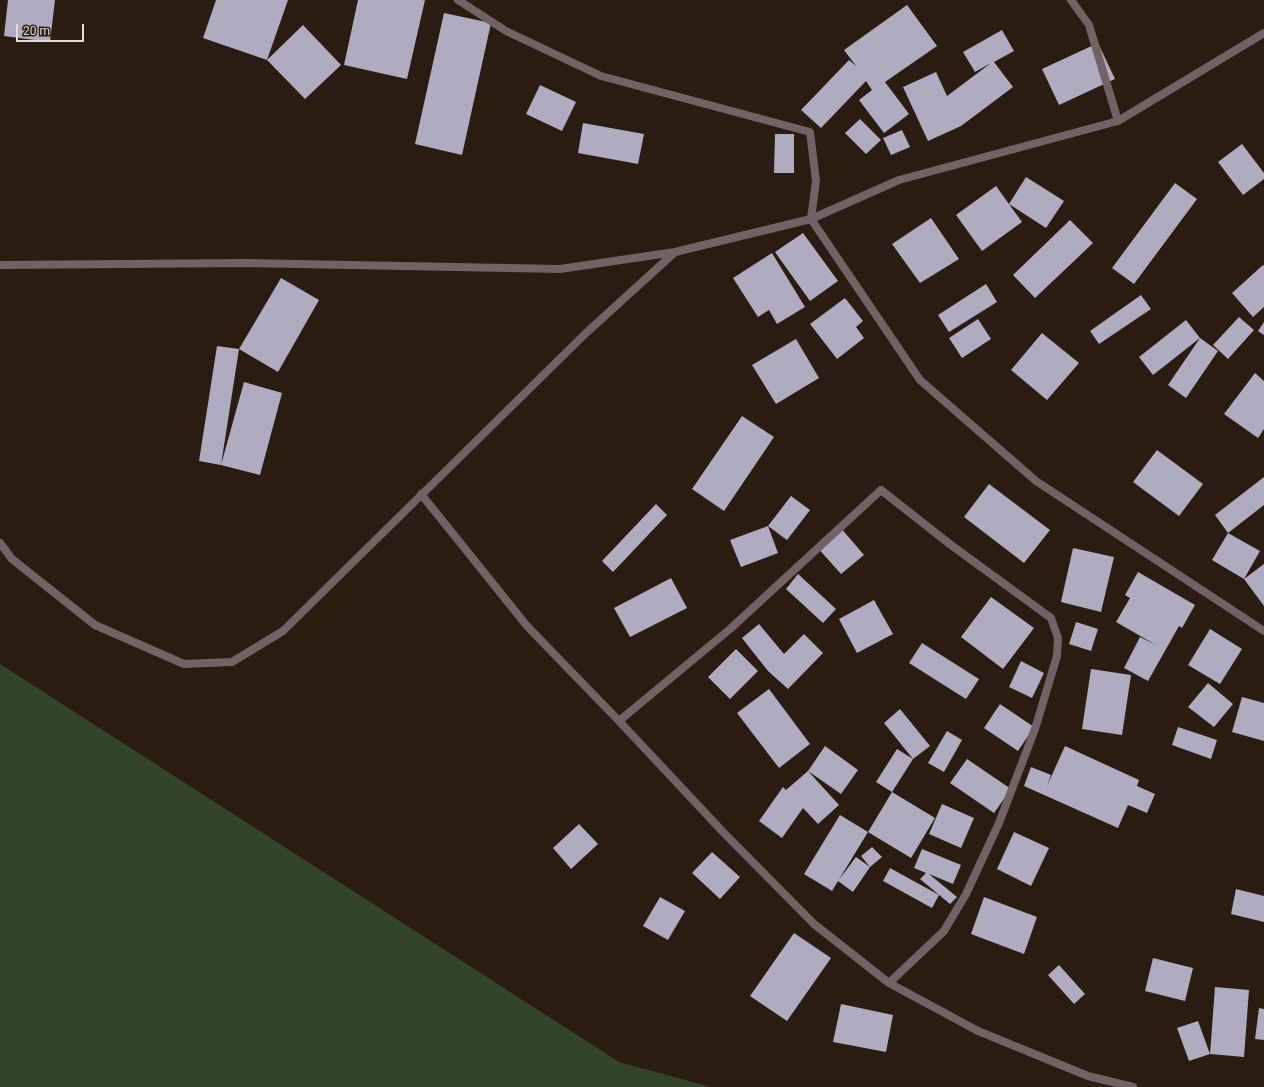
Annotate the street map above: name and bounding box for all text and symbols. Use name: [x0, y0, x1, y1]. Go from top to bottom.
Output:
scale bar: [18, 16, 86, 42]
text: 20 m: [23, 24, 50, 38]

